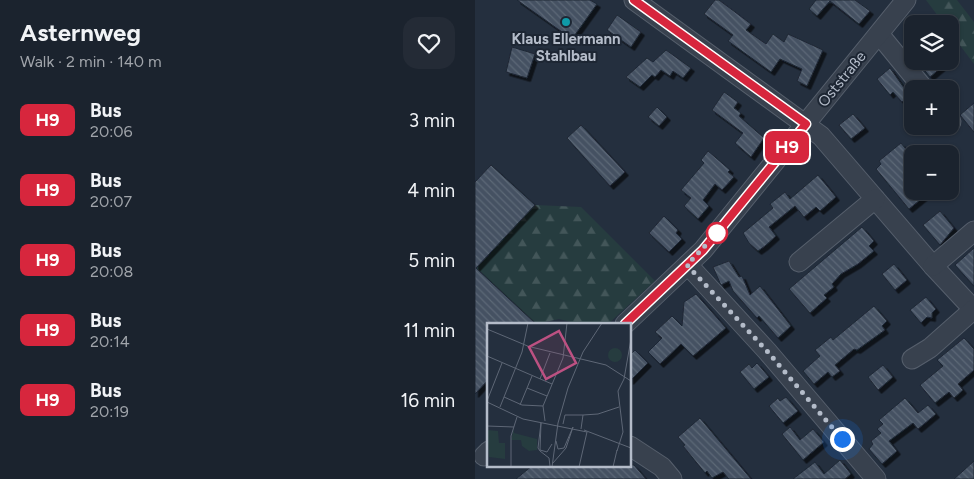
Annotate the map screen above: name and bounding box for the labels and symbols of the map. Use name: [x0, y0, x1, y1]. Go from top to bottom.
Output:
marker: Klaus Ellermann Stahlbau: [560, 16, 572, 28]
place label: Klaus Ellermann Stahlbau: [511, 30, 621, 65]
street label: Oststraße: [814, 48, 870, 110]
line badge: H9: [765, 131, 809, 163]
unlabelled marker: [706, 222, 728, 244]
inset map: [487, 323, 631, 466]
your location: [830, 427, 855, 452]

